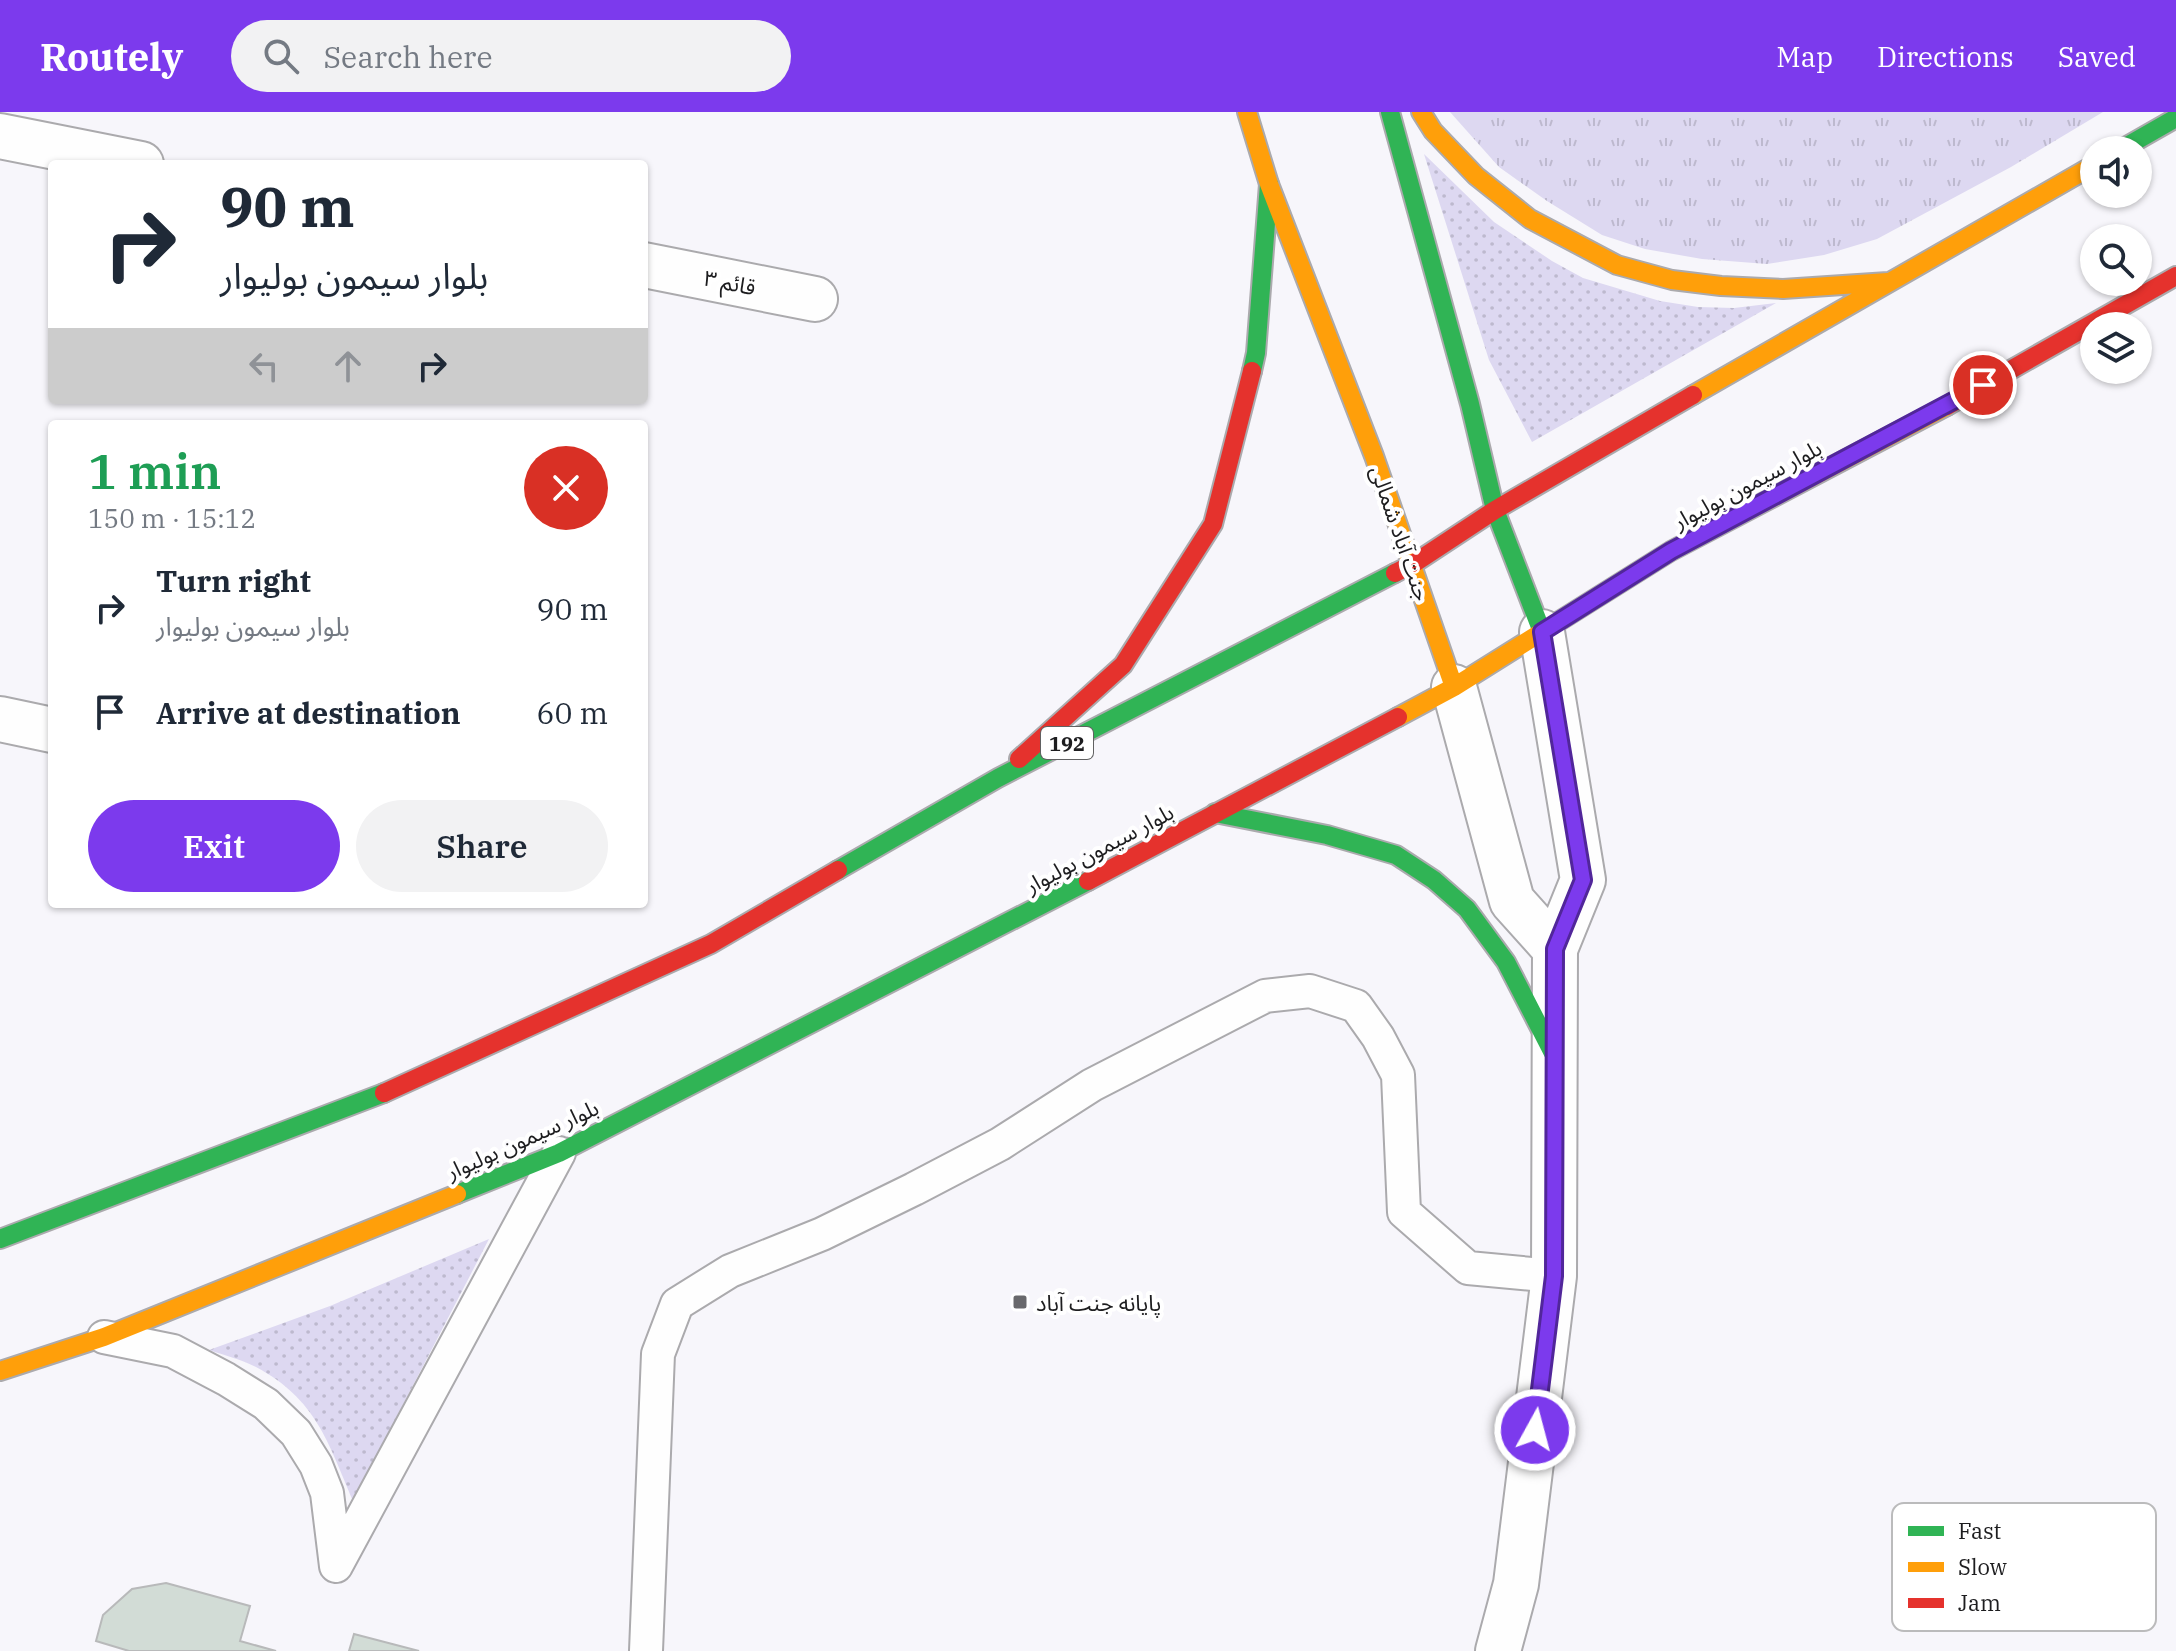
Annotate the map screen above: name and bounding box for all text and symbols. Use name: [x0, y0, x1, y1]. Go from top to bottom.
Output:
search box: [231, 20, 791, 92]
text: Routely: [40, 32, 183, 81]
icon: search: [259, 34, 303, 78]
text: Search here: [323, 37, 492, 76]
text: Map: [1776, 38, 1833, 75]
text: Directions: [1877, 38, 2014, 75]
text: Saved: [2058, 38, 2136, 75]
map controls: [2080, 136, 2152, 384]
button: sound: [2080, 136, 2152, 208]
text: 90 m: [220, 170, 355, 242]
icon: right: [88, 192, 192, 296]
button: search: [2080, 224, 2152, 296]
text: بلوار سیمون بولیوار: [220, 252, 488, 299]
street label: قائم ۳: [701, 263, 758, 304]
button: layers: [2080, 312, 2152, 384]
icon: left: [242, 344, 286, 388]
icon: ahead: [326, 344, 370, 388]
icon: right: [410, 344, 454, 388]
pin: [1949, 351, 2017, 419]
icon: arrive: [1961, 363, 2005, 407]
street label: بلوار سیمون بولیوار: [1667, 433, 1826, 536]
text: 1 min: [88, 440, 221, 502]
button: close: [524, 446, 608, 530]
street label: جنت آباد شمالی: [1364, 462, 1438, 604]
text: 150 m · 15:12: [88, 501, 256, 535]
text: Turn right: [156, 561, 311, 600]
icon: right: [88, 586, 132, 630]
text: 90 m: [536, 589, 608, 628]
text: بلوار سیمون بولیوار: [156, 609, 350, 643]
icon: arrive: [88, 690, 132, 734]
text: Arrive at destination: [156, 693, 461, 732]
text: 60 m: [536, 693, 608, 732]
road number: 192: [1041, 727, 1093, 759]
street label: بلوار سیمون بولیوار: [1019, 797, 1178, 900]
button: Exit: [88, 800, 340, 892]
button: Share: [356, 800, 608, 892]
street label: بلوار سیمون بولیوار: [440, 1092, 603, 1186]
place label: پایانه جنت آباد: [1036, 1288, 1161, 1318]
marker: پایانه جنت آباد: [1011, 1293, 1029, 1311]
position arrow: [1493, 1388, 1577, 1472]
legend: [1892, 1503, 2156, 1631]
text: Fast: [1958, 1516, 2001, 1545]
text: Slow: [1958, 1552, 2007, 1581]
text: Jam: [1958, 1588, 2001, 1617]

